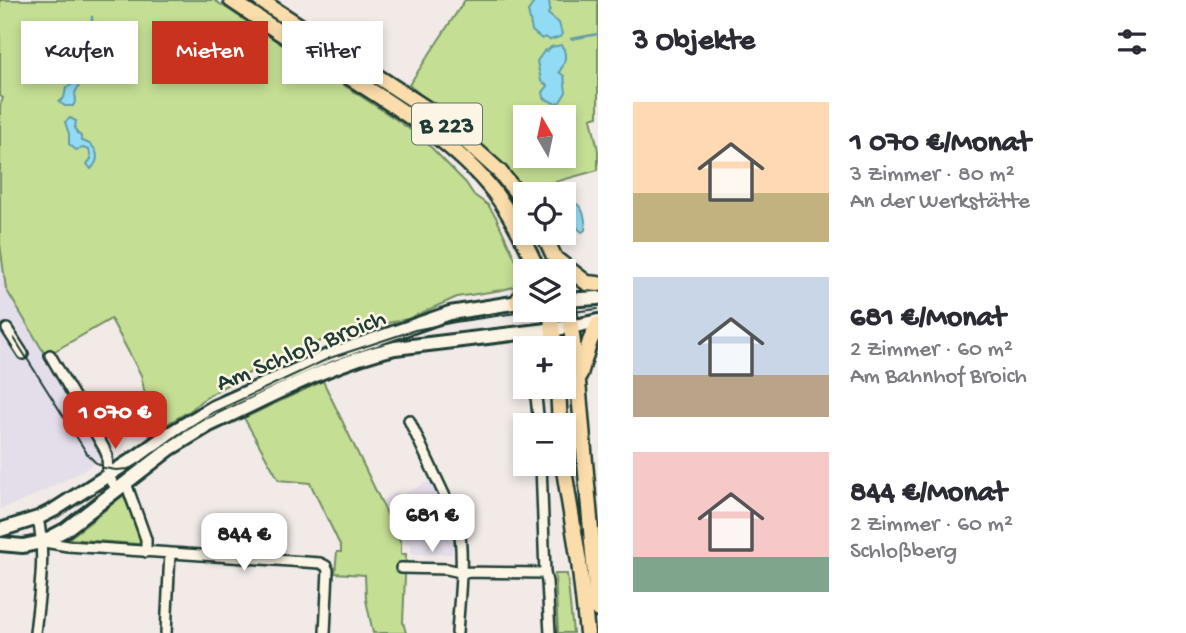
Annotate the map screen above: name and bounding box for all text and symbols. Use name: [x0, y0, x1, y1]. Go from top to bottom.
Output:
chip: Kaufen: [21, 21, 138, 84]
chip: Mieten: [152, 21, 268, 84]
chip: Filter: [282, 21, 383, 84]
icon: filters: [1113, 23, 1151, 61]
text: 3 Objekte: [633, 25, 755, 60]
road number: B 223: [412, 104, 482, 144]
north arrow: [513, 105, 576, 168]
map controls: [513, 105, 576, 476]
text: 1 070 €/Monat: [850, 127, 1031, 162]
icon: home: [689, 130, 773, 214]
text: 3 Zimmer · 80 m²: [850, 162, 1015, 189]
button: locate: [513, 182, 576, 245]
text: An der Werkstätte: [850, 189, 1030, 216]
button: layers: [513, 259, 576, 322]
text: 681 €/Monat: [850, 302, 1005, 337]
street label: Am Schloß Broich: [212, 304, 391, 400]
icon: home: [689, 305, 773, 389]
button: +: [513, 336, 576, 399]
text: 2 Zimmer · 60 m²: [850, 337, 1013, 364]
text: Am Bahnhof Broich: [850, 364, 1027, 391]
pin: 1 070 €: [50, 392, 180, 451]
text: 1 070 €: [79, 400, 151, 427]
button: −: [513, 413, 576, 476]
text: 844 €/Monat: [850, 477, 1007, 512]
icon: home: [689, 480, 773, 564]
pin: 681 €: [383, 494, 481, 554]
text: 681 €: [406, 503, 458, 530]
text: 2 Zimmer · 60 m²: [850, 512, 1013, 539]
pin: 844 €: [195, 514, 293, 573]
text: 844 €: [217, 522, 271, 549]
text: Schloßberg: [850, 539, 957, 566]

